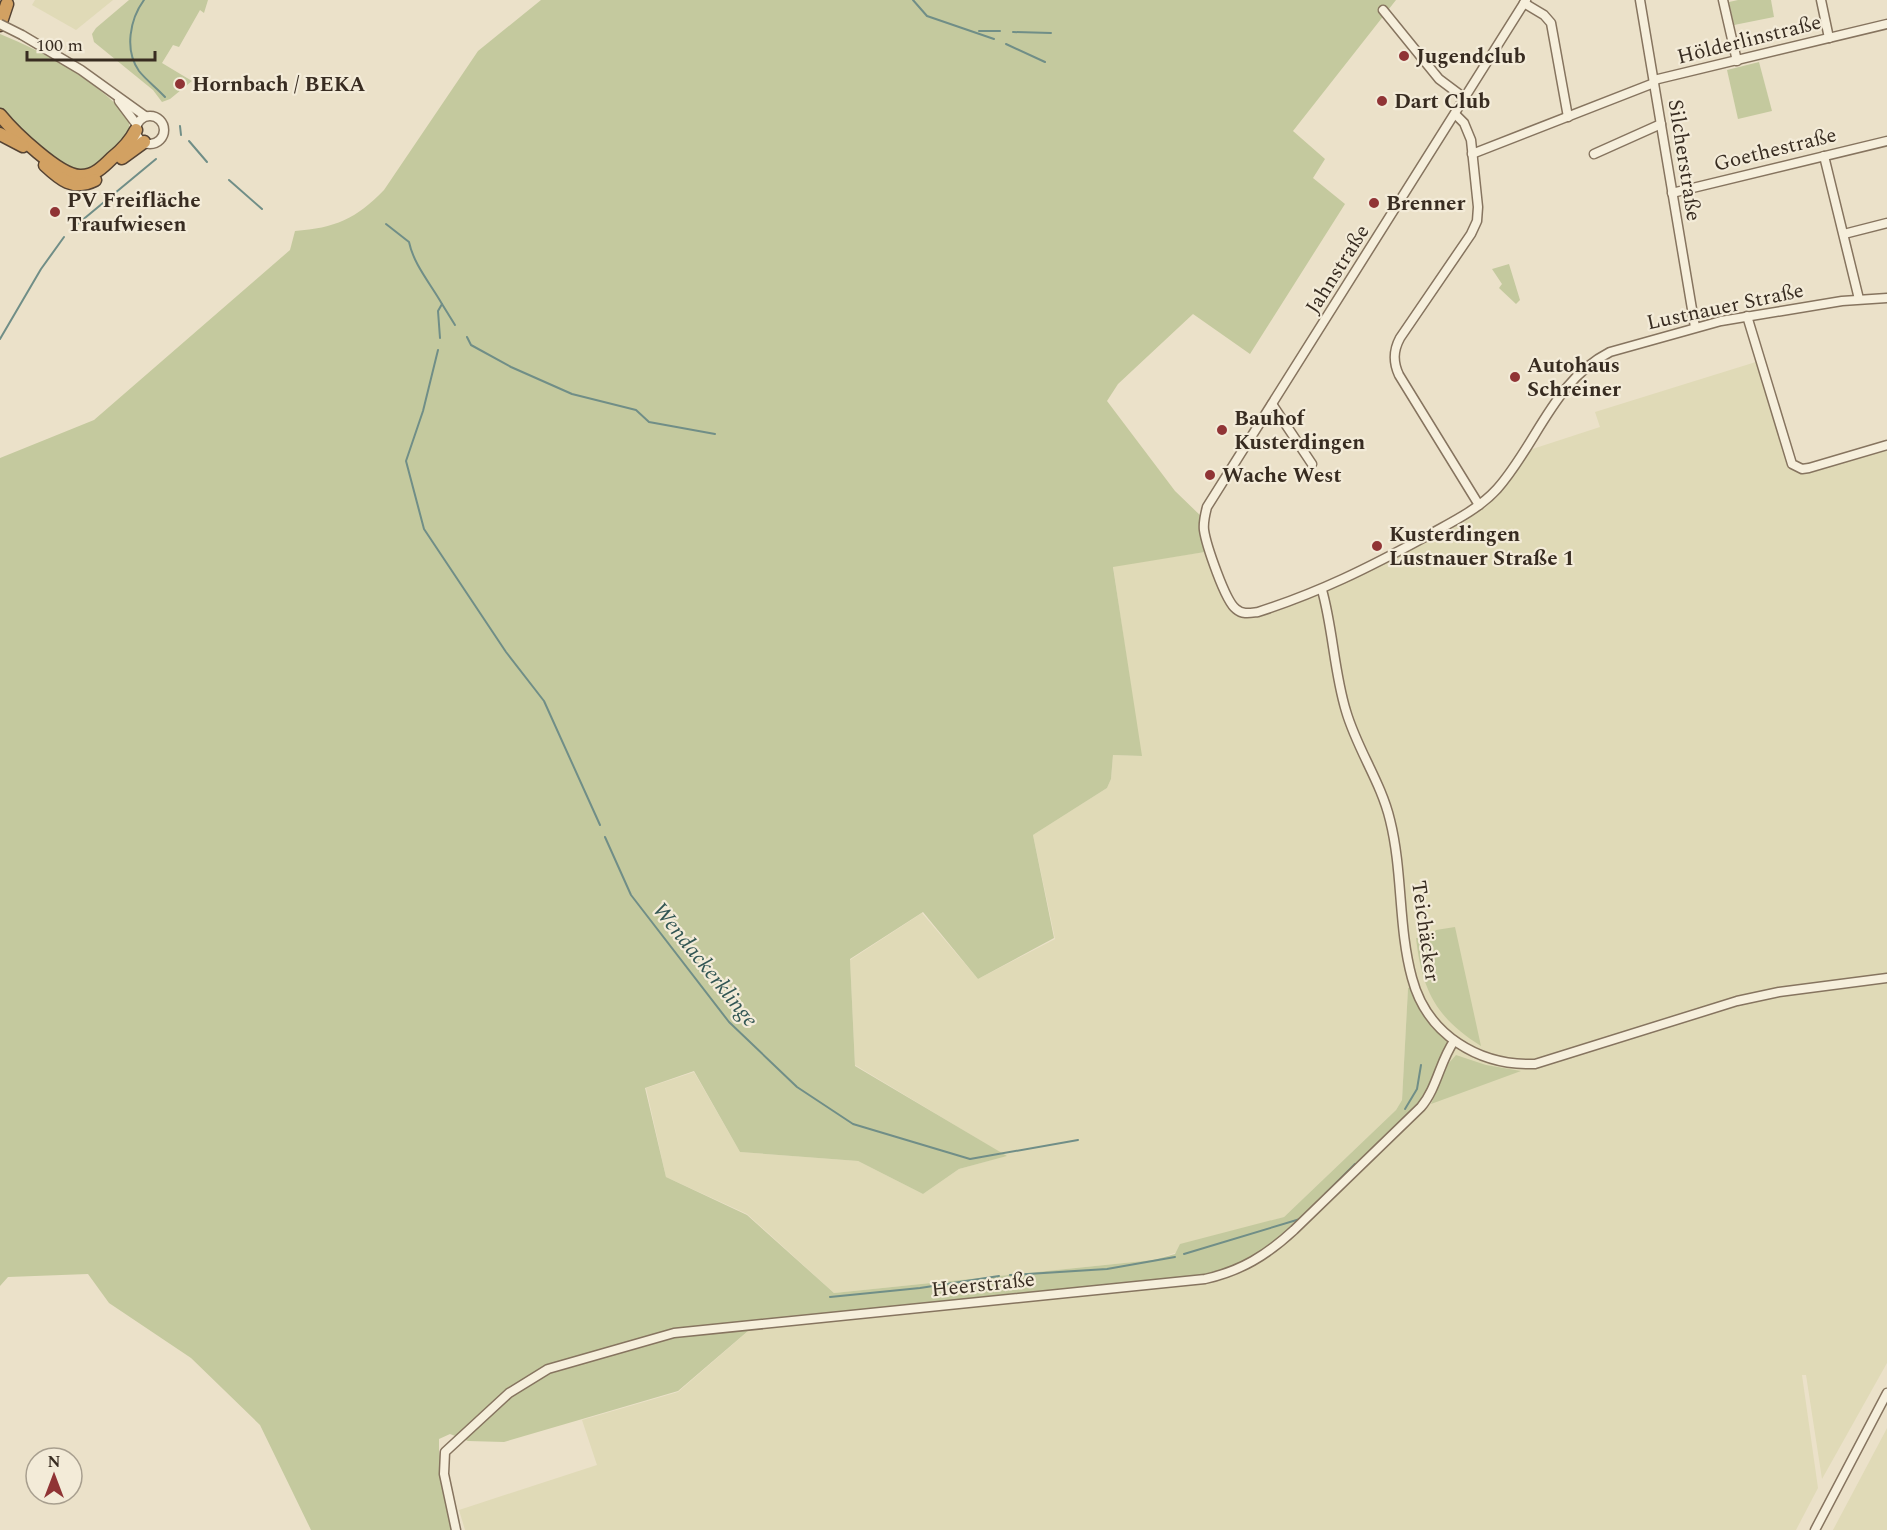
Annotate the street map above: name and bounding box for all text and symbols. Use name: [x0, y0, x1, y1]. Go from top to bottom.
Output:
street label: Hölderlinstraße: [1674, 7, 1825, 73]
scale bar: [27, 24, 154, 62]
text: 100 m: [36, 32, 83, 59]
place label: Jugendclub: [1416, 41, 1526, 73]
marker: Jugendclub: [1397, 49, 1411, 63]
place label: Hornbach / BEKA: [192, 69, 365, 101]
marker: Hornbach / BEKA: [173, 77, 187, 91]
place label: Dart Club: [1394, 86, 1490, 118]
marker: Dart Club: [1375, 94, 1389, 108]
street label: Silcherstraße: [1659, 97, 1709, 223]
street label: Goethestraße: [1710, 119, 1840, 181]
place label: PV Freifläche Traufwiesen: [67, 185, 201, 241]
place label: Brenner: [1386, 188, 1466, 220]
marker: Brenner: [1367, 196, 1381, 210]
marker: PV Freifläche Traufwiesen: [48, 205, 62, 219]
street label: Jahnstraße: [1298, 219, 1378, 321]
street label: Lustnauer Straße: [1644, 275, 1807, 339]
place label: Autohaus Schreiner: [1527, 350, 1621, 406]
marker: Autohaus Schreiner: [1508, 370, 1522, 384]
place label: Bauhof Kusterdingen: [1234, 403, 1365, 459]
marker: Bauhof Kusterdingen: [1215, 423, 1229, 437]
place label: Wache West: [1222, 460, 1342, 492]
marker: Wache West: [1203, 468, 1217, 482]
place label: Kusterdingen Lustnauer Straße 1: [1389, 519, 1575, 575]
marker: Kusterdingen Lustnauer Straße 1: [1370, 539, 1384, 553]
street label: Teichäcker: [1402, 878, 1448, 984]
water label: Wendackerklinge: [644, 895, 766, 1035]
street label: Heerstraße: [930, 1264, 1036, 1306]
north arrow: [24, 1446, 84, 1506]
text: N: [47, 1450, 61, 1474]

